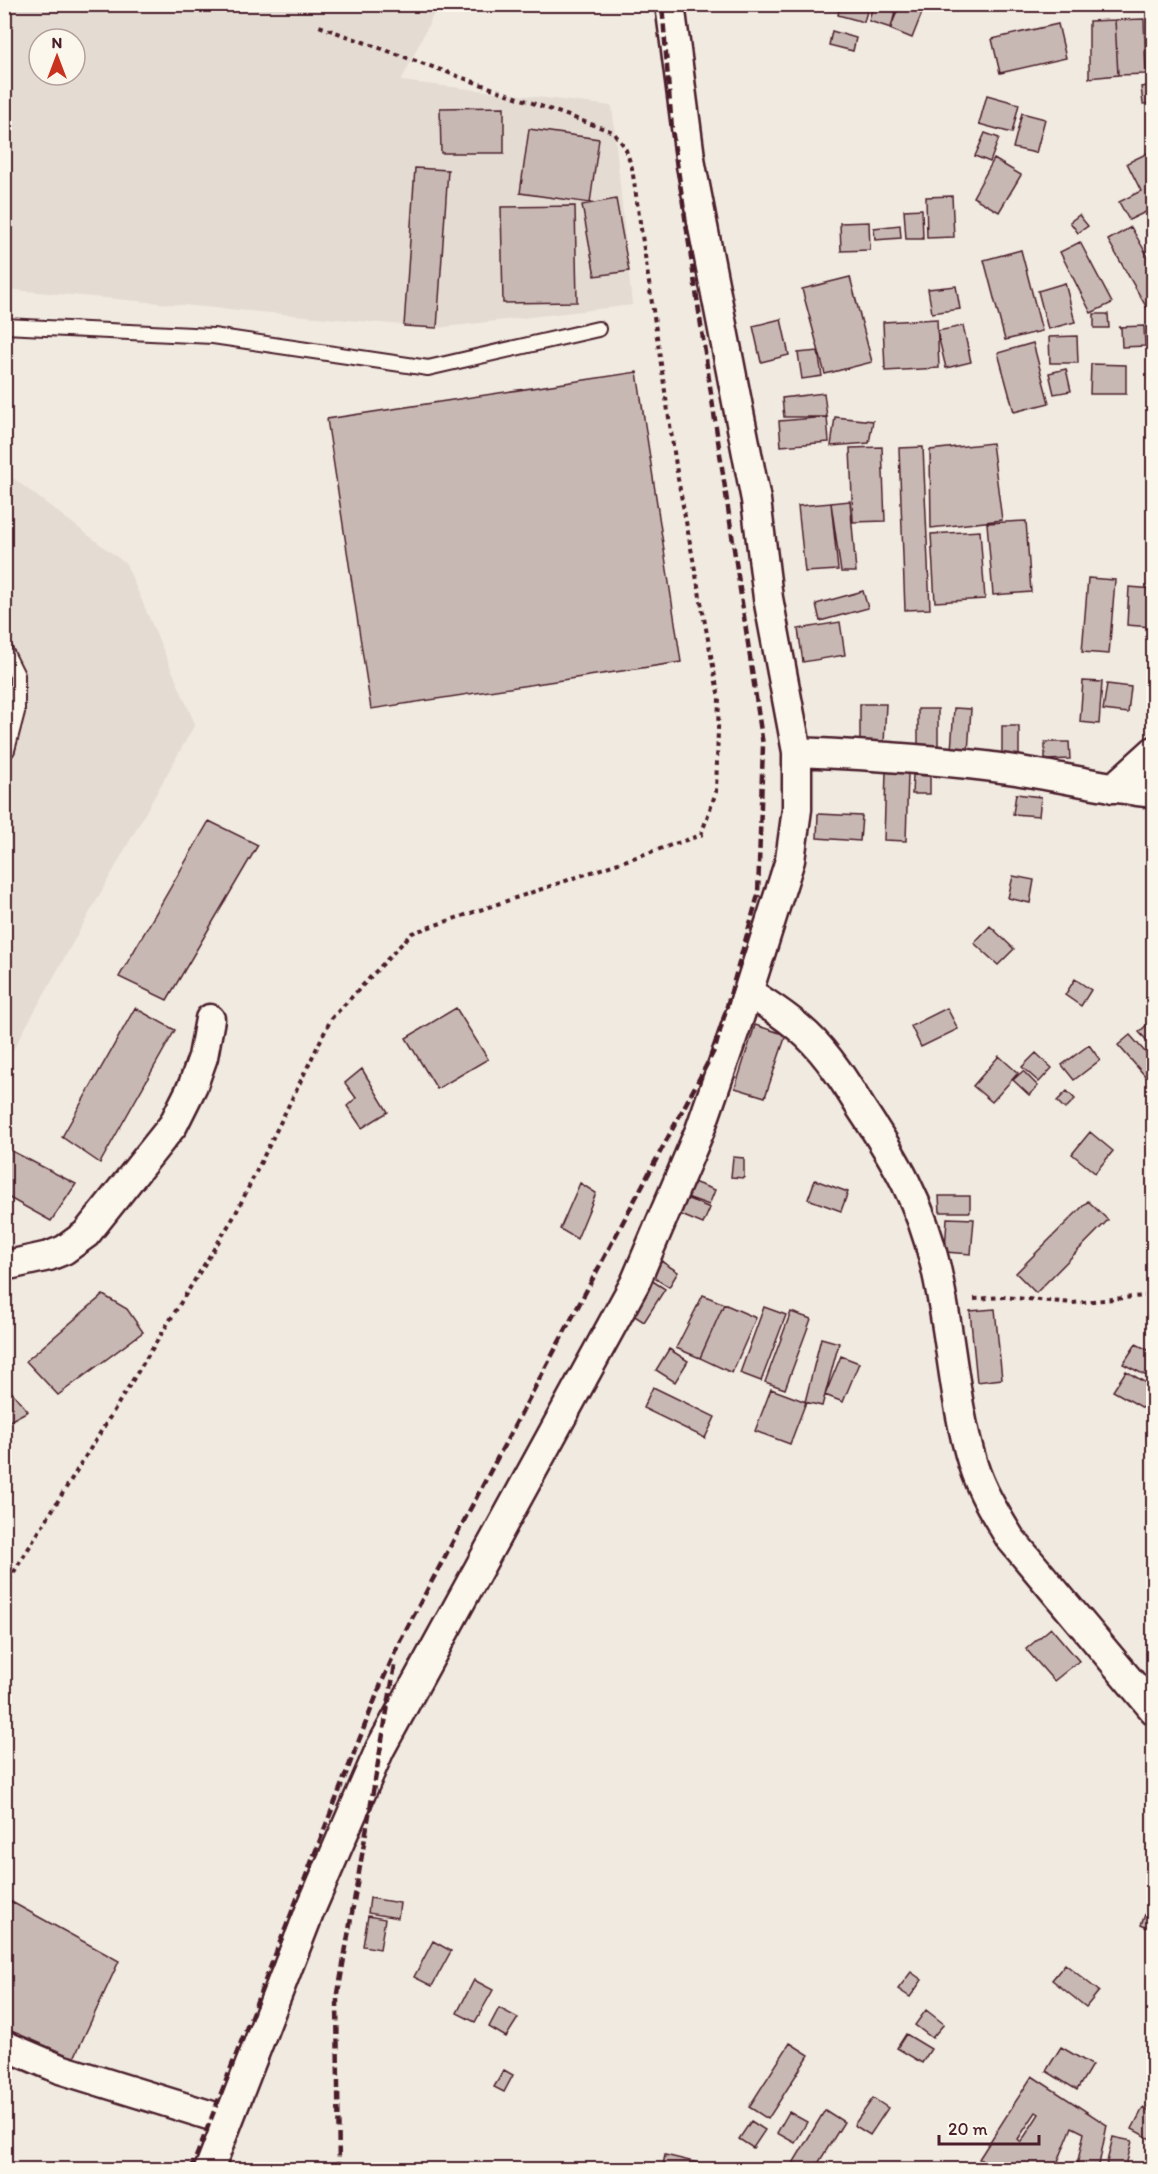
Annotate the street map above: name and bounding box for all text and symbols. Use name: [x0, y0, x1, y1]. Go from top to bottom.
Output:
north arrow: [27, 27, 87, 87]
text: N: [52, 33, 62, 52]
scale bar: [939, 2108, 1040, 2146]
text: 20 m: [948, 2118, 988, 2140]

